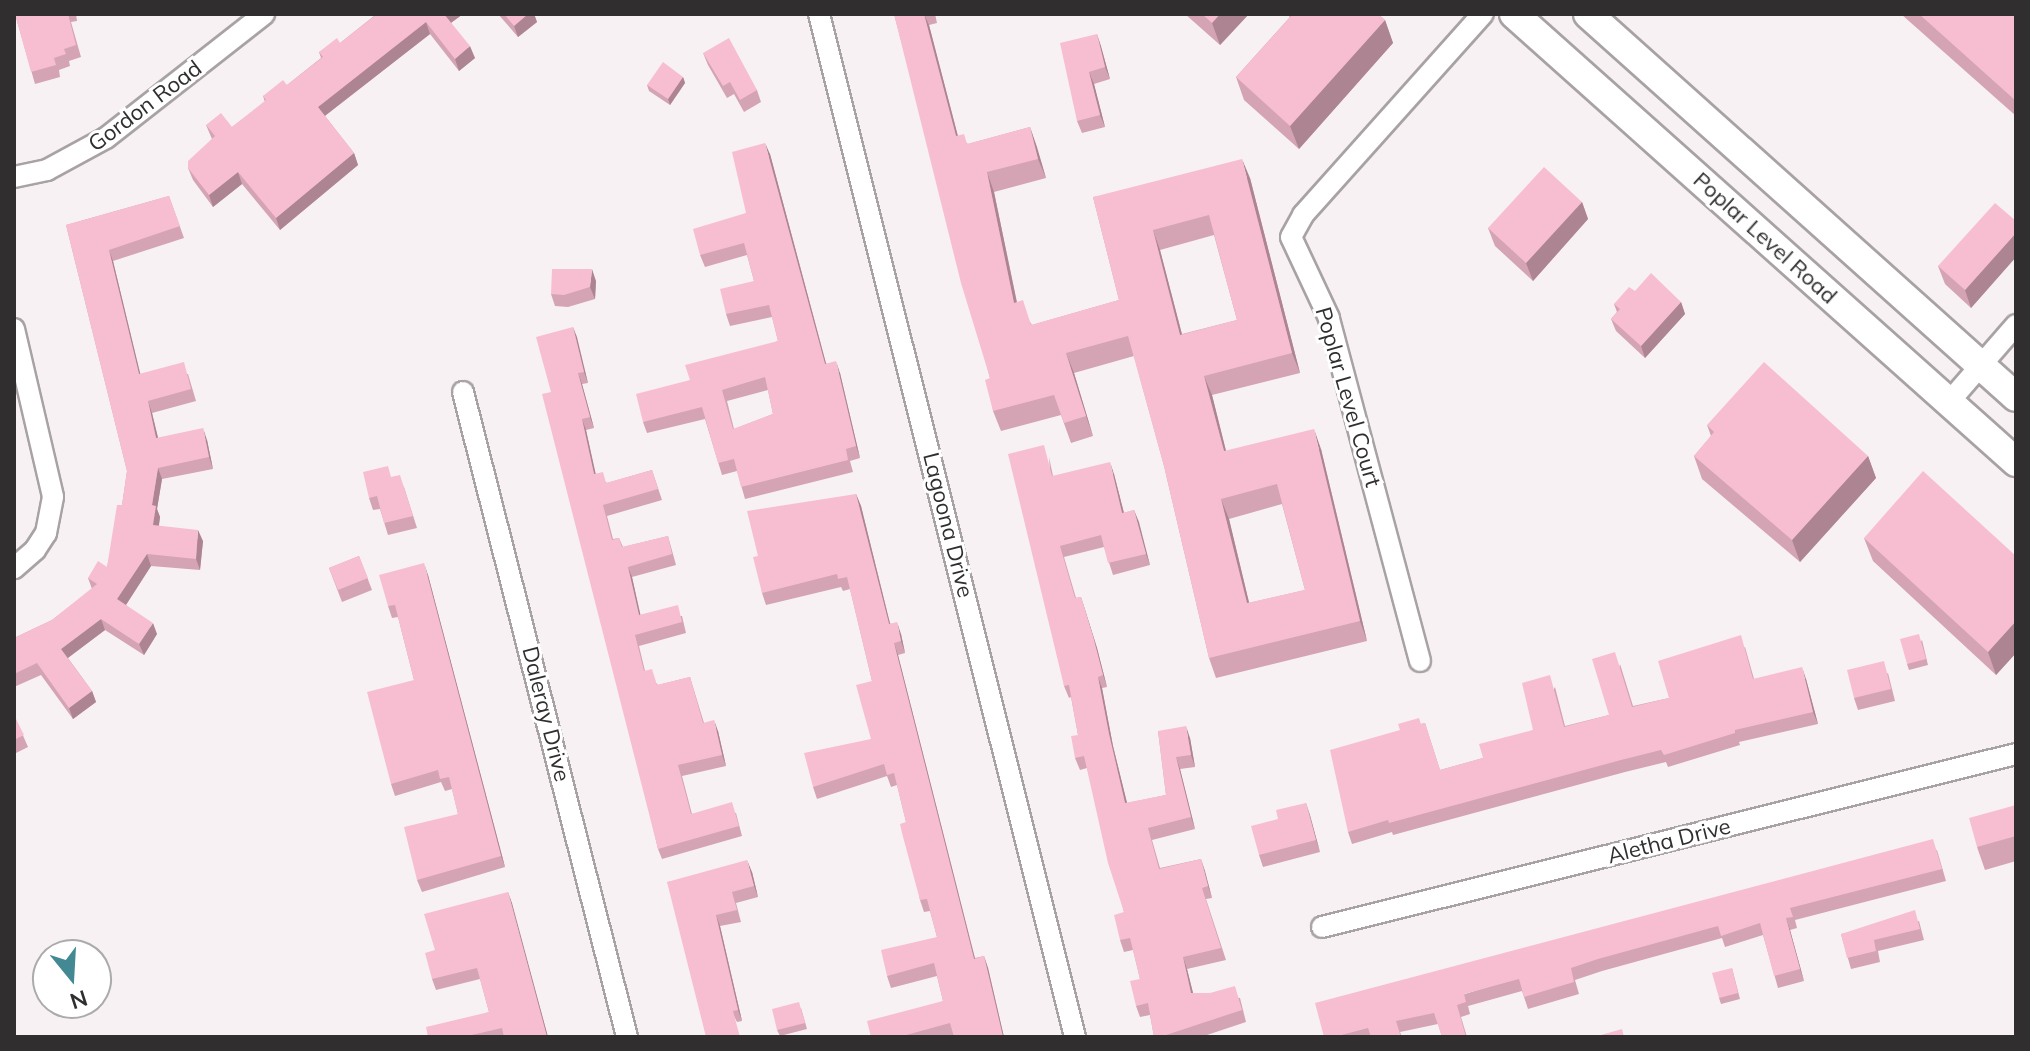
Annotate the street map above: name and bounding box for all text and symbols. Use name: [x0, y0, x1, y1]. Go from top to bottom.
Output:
street label: Gordon Road: [83, 55, 207, 157]
street label: Poplar Level Road: [1688, 167, 1842, 309]
street label: Poplar Level Court: [1310, 304, 1386, 490]
street label: Lagoona Drive: [917, 450, 979, 600]
street label: Daleray Drive: [516, 644, 576, 784]
street label: Aletha Drive: [1605, 813, 1733, 869]
north arrow: [32, 939, 112, 1019]
text: N: [67, 984, 91, 1016]

